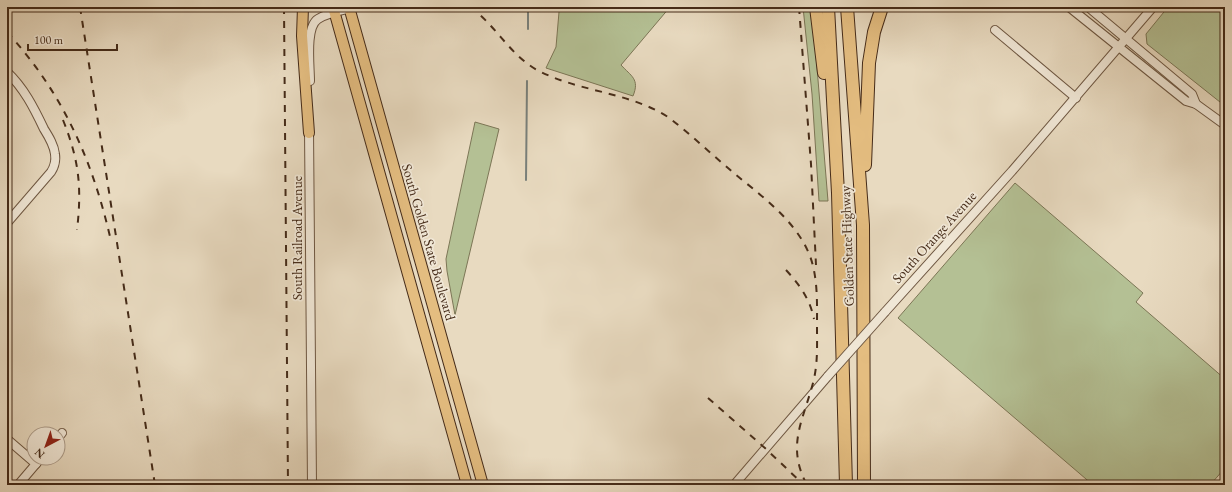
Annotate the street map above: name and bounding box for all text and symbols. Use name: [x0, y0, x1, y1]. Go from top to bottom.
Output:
scale bar: [28, 26, 117, 52]
text: 100 m: [34, 32, 64, 48]
street label: South Golden State Boulevard: [398, 162, 460, 323]
street label: South Railroad Avenue: [288, 175, 306, 300]
street label: Golden State Highway: [836, 184, 858, 307]
street label: South Orange Avenue: [888, 187, 981, 287]
north arrow: [26, 426, 66, 466]
text: N: [31, 445, 47, 462]

